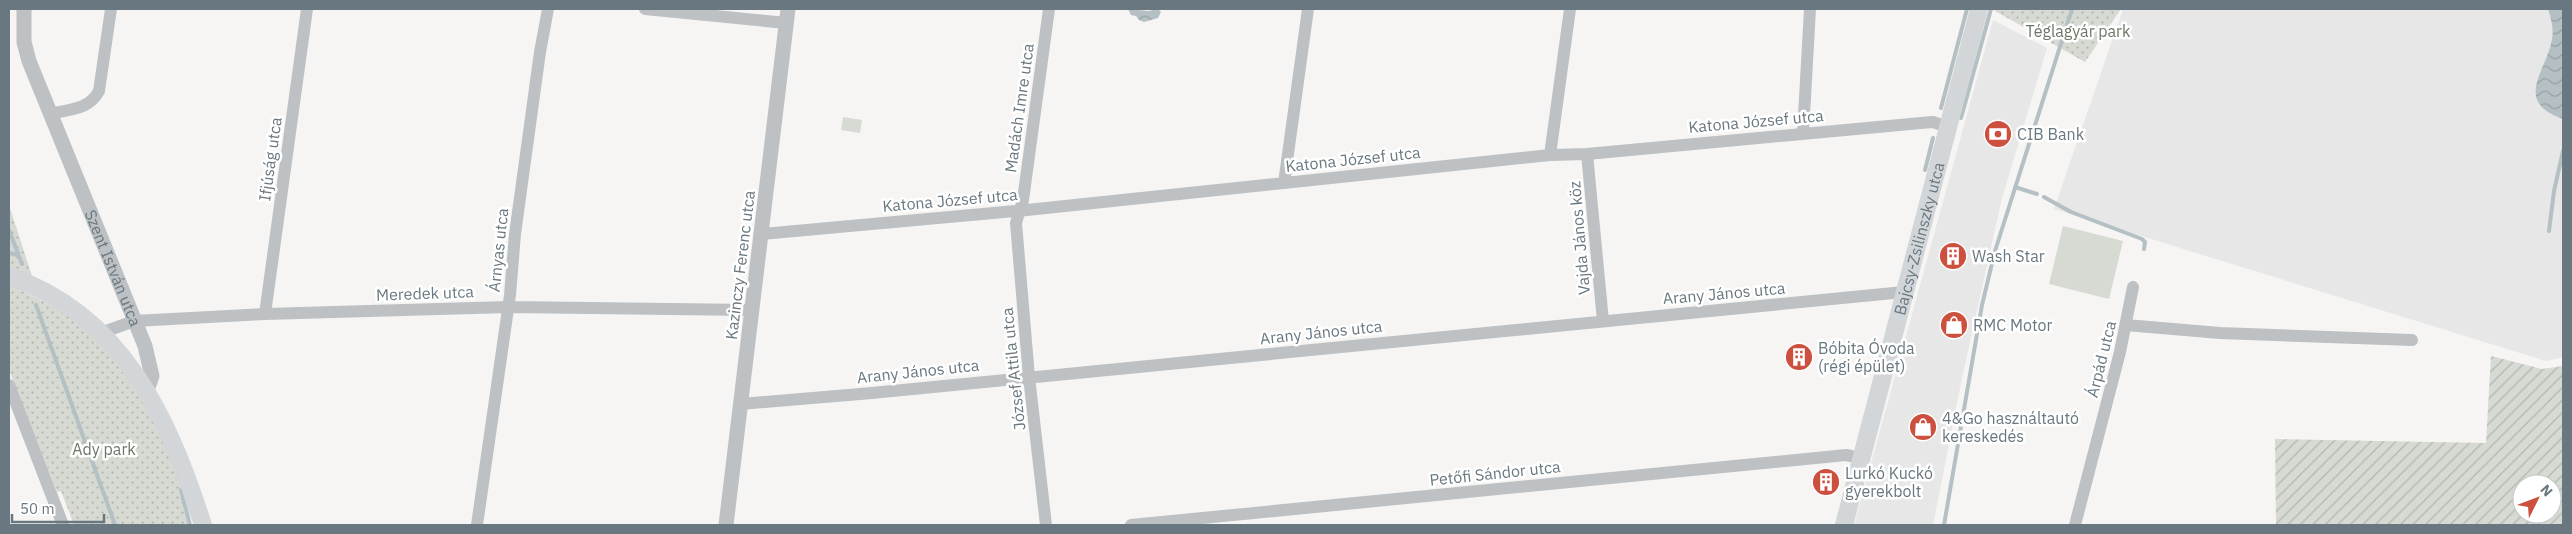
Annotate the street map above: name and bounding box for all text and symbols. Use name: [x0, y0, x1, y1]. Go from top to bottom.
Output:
park label: Téglagyár park: [2026, 21, 2131, 41]
street label: Madách Imre utca: [1000, 42, 1038, 174]
street label: Katona József utca: [1688, 105, 1825, 137]
street label: Ifjúság utca: [254, 115, 286, 202]
bank icon: CIB Bank: [1983, 119, 2013, 149]
place label: CIB Bank: [2017, 124, 2085, 144]
street label: Katona József utca: [1285, 142, 1422, 176]
street label: Bajcsy-Zsilinszky utca: [1889, 160, 1949, 317]
street label: Vajda János köz: [1564, 180, 1594, 296]
street label: Katona József utca: [882, 184, 1019, 216]
street label: Kazinczy Ferenc utca: [721, 189, 759, 341]
street label: Szent István utca: [81, 207, 146, 329]
street label: Árnyas utca: [483, 207, 512, 293]
building icon: Wash Star: [1938, 241, 1968, 271]
place label: Wash Star: [1972, 246, 2045, 266]
street label: Arany János utca: [1662, 278, 1787, 308]
street label: Meredek utca: [376, 281, 475, 305]
street label: József Attila utca: [997, 306, 1029, 431]
shop icon: RMC Motor: [1939, 310, 1969, 340]
place label: RMC Motor: [1973, 315, 2052, 335]
street label: Arany János utca: [1259, 316, 1384, 348]
street label: Árpád utca: [2081, 318, 2120, 399]
place label: Bóbita Óvoda (régi épület): [1818, 337, 1915, 376]
building icon: Bóbita Óvoda (régi épület): [1784, 342, 1814, 372]
street label: Arany János utca: [856, 355, 981, 387]
place label: 4&Go használtautó kereskedés: [1942, 408, 2079, 446]
shop icon: 4&Go használtautó kereskedés: [1908, 412, 1938, 442]
park label: Ady park: [72, 439, 136, 459]
street label: Petőfi Sándor utca: [1429, 456, 1562, 490]
place label: Lurkó Kuckó gyerekbolt: [1845, 463, 1933, 501]
building icon: Lurkó Kuckó gyerekbolt: [1811, 467, 1841, 497]
north arrow: [2512, 474, 2562, 524]
text: N: [2537, 481, 2557, 500]
scale bar: [12, 492, 105, 524]
text: 50 m: [20, 499, 55, 518]

